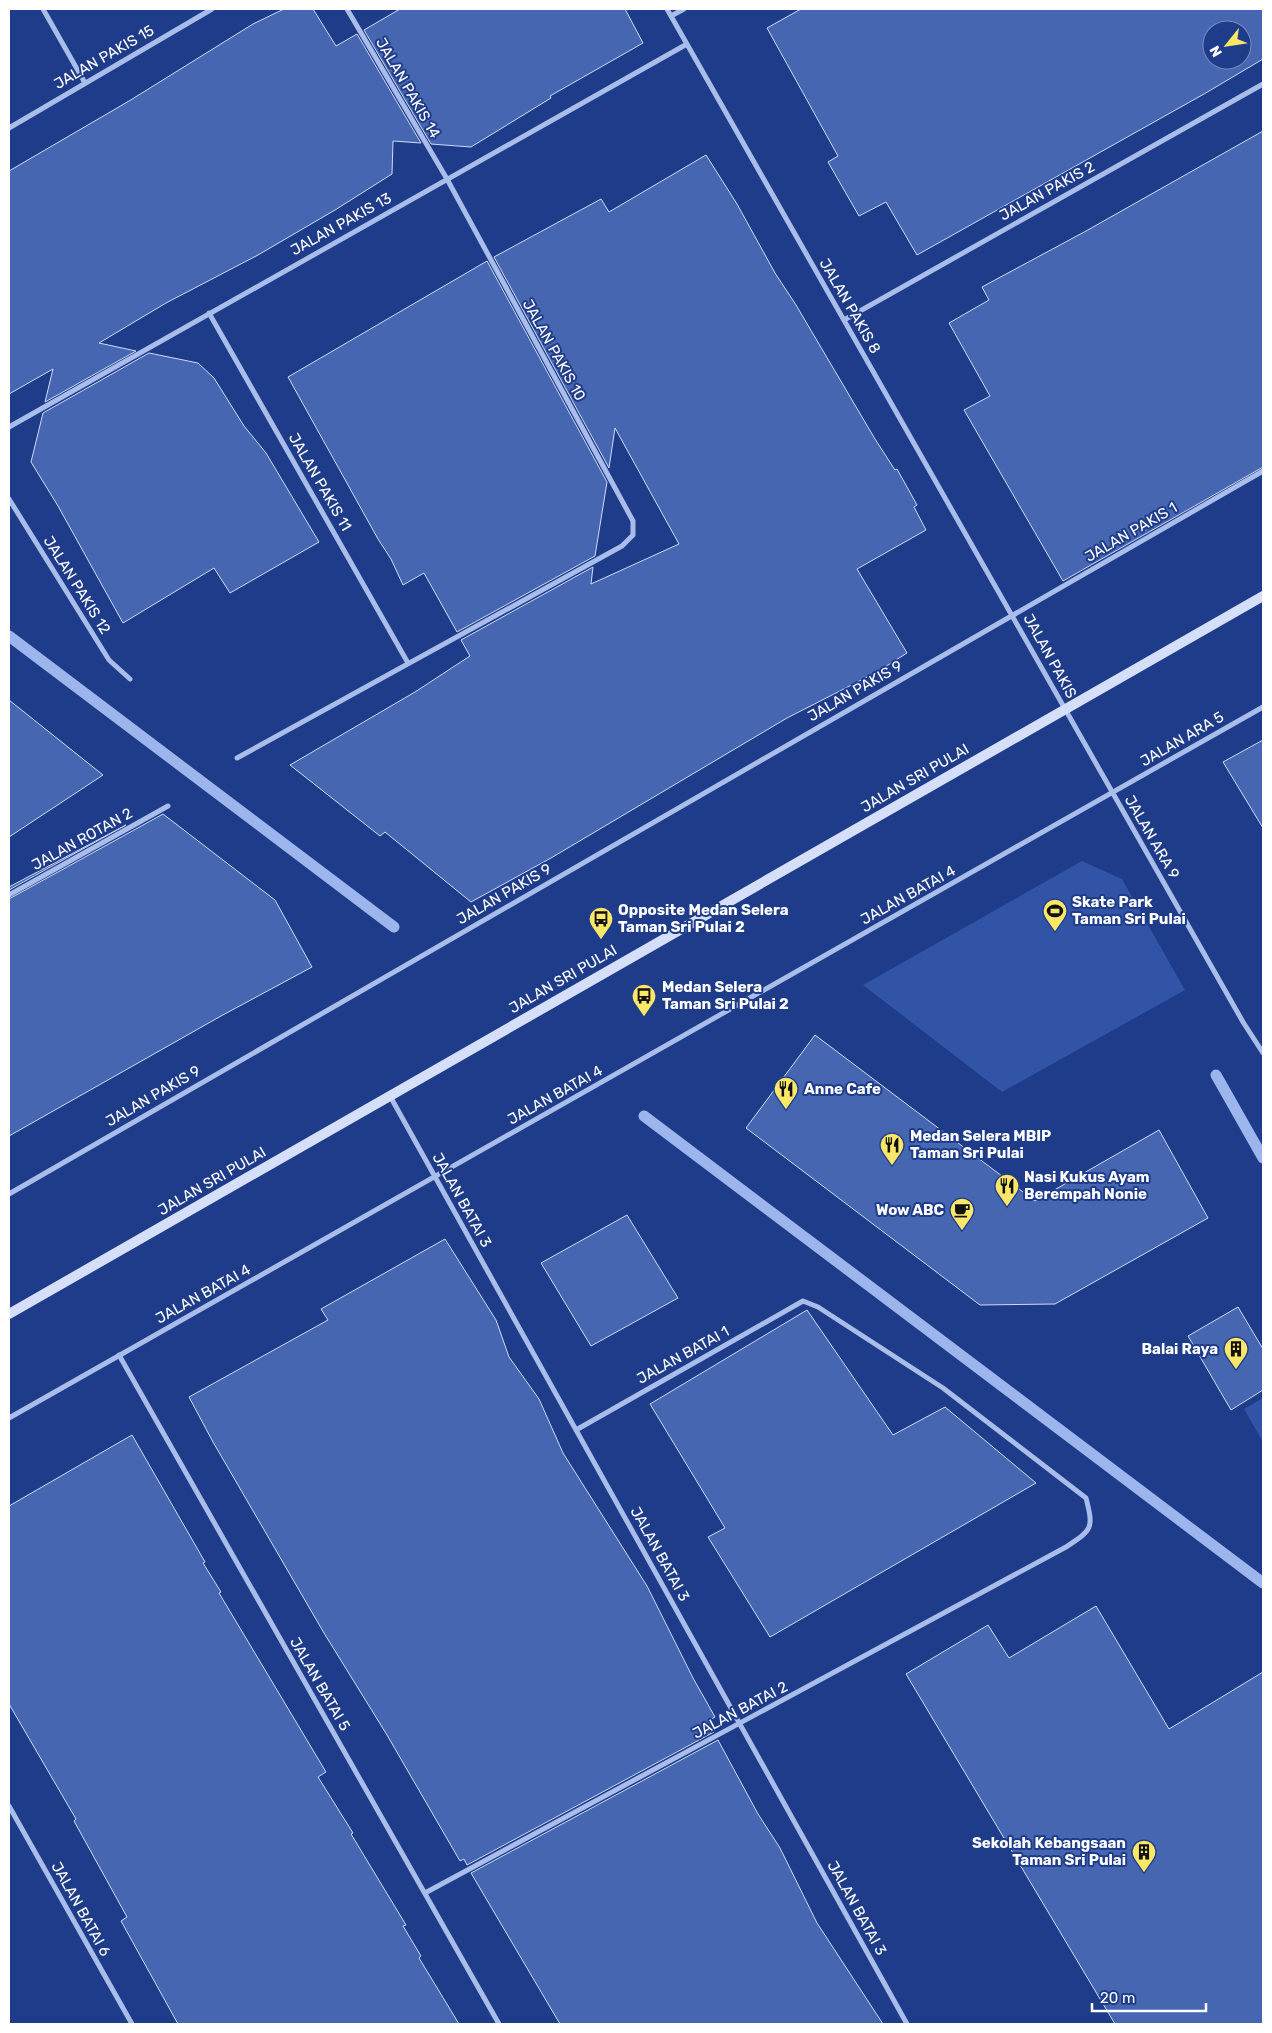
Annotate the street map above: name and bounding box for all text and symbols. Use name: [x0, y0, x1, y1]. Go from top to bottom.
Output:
north arrow: [1202, 20, 1252, 70]
street label: JALAN PAKIS 15: [51, 21, 157, 93]
street label: JALAN PAKIS 14: [372, 35, 444, 141]
text: N: [1206, 43, 1226, 60]
street label: JALAN PAKIS 2: [996, 157, 1098, 225]
street label: JALAN PAKIS 13: [287, 189, 395, 259]
street label: JALAN PAKIS 8: [816, 255, 884, 357]
street label: JALAN PAKIS 10: [519, 296, 589, 404]
street label: JALAN PAKIS 11: [285, 430, 355, 534]
street label: JALAN PAKIS 1: [1082, 498, 1180, 566]
street label: JALAN PAKIS 12: [40, 533, 115, 638]
street label: JALAN PAKIS: [1019, 611, 1081, 701]
street label: JALAN PAKIS 9: [805, 657, 906, 725]
street label: JALAN ARA 5: [1137, 708, 1227, 770]
street label: JALAN SRI PULAI: [858, 740, 972, 816]
street label: JALAN ARA 9: [1121, 792, 1183, 882]
street label: JALAN ROTAN 2: [29, 804, 136, 874]
street label: JALAN PAKIS 9: [454, 860, 555, 928]
street label: JALAN BATAI 4: [857, 862, 959, 928]
place label: Skate Park Taman Sri Pulai: [1072, 893, 1186, 928]
sports icon: Skate Park Taman Sri Pulai: [1042, 898, 1068, 932]
place label: Opposite Medan Selera Taman Sri Pulai 2: [618, 901, 789, 936]
bus stop icon: Opposite Medan Selera Taman Sri Pulai 2: [588, 906, 614, 940]
street label: JALAN SRI PULAI: [506, 941, 620, 1017]
place label: Medan Selera Taman Sri Pulai 2: [662, 978, 789, 1013]
bus stop icon: Medan Selera Taman Sri Pulai 2: [631, 983, 657, 1017]
street label: JALAN PAKIS 9: [103, 1062, 204, 1130]
street label: JALAN BATAI 4: [504, 1062, 606, 1128]
restaurant icon: Anne Cafe: [773, 1076, 799, 1110]
place label: Anne Cafe: [804, 1080, 881, 1098]
place label: Medan Selera MBIP Taman Sri Pulai: [910, 1127, 1051, 1162]
restaurant icon: Medan Selera MBIP Taman Sri Pulai: [879, 1132, 905, 1166]
street label: JALAN SRI PULAI: [155, 1143, 269, 1219]
street label: JALAN BATAI 3: [429, 1150, 495, 1250]
place label: Nasi Kukus Ayam Berempah Nonie: [1024, 1168, 1150, 1203]
restaurant icon: Nasi Kukus Ayam Berempah Nonie: [994, 1173, 1020, 1207]
cafe icon: Wow ABC: [949, 1197, 975, 1231]
place label: Wow ABC: [876, 1201, 944, 1219]
street label: JALAN BATAI 4: [152, 1261, 254, 1327]
street label: JALAN BATAI 1: [634, 1322, 732, 1388]
building icon: Balai Raya: [1223, 1336, 1249, 1370]
place label: Balai Raya: [1142, 1340, 1218, 1358]
street label: JALAN BATAI 3: [627, 1504, 693, 1604]
street label: JALAN BATAI 5: [286, 1634, 354, 1734]
street label: JALAN BATAI 2: [689, 1677, 791, 1743]
place label: Sekolah Kebangsaan Taman Sri Pulai: [972, 1834, 1126, 1869]
building icon: Sekolah Kebangsaan Taman Sri Pulai: [1131, 1839, 1157, 1873]
street label: JALAN BATAI 3: [824, 1858, 890, 1958]
street label: JALAN BATAI 6: [48, 1859, 114, 1959]
scale bar: [1092, 1980, 1206, 2012]
text: 20 m: [1100, 1989, 1135, 2007]

